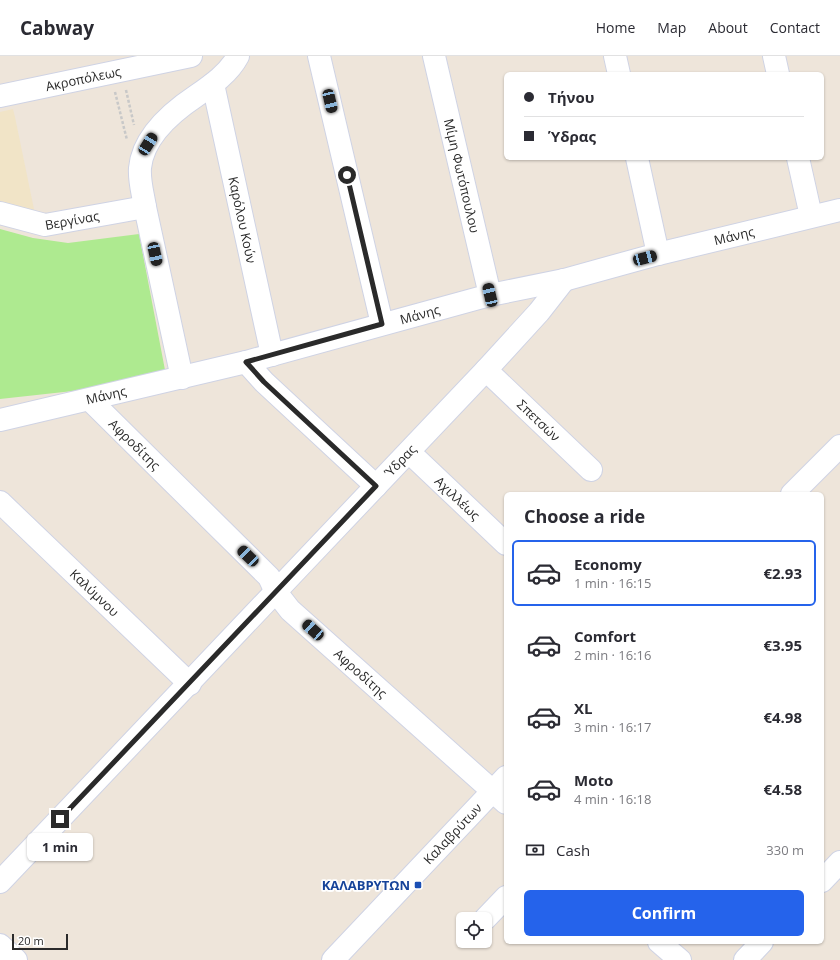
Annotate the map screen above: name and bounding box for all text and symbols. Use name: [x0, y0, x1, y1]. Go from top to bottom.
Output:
text: Cabway: [20, 15, 94, 41]
text: Home: [596, 18, 635, 37]
text: Map: [657, 18, 686, 37]
text: About: [708, 18, 748, 37]
text: Contact: [770, 18, 820, 37]
street label: Ακροπόλεως: [44, 62, 123, 95]
text: Τήνου: [548, 87, 594, 107]
car: [321, 88, 339, 114]
street label: Μίμη Φωτόπουλου: [440, 117, 484, 235]
text: Ύδρας: [548, 126, 596, 146]
car: [137, 131, 159, 157]
route start: [338, 166, 356, 184]
street label: Καρόλου Κούν: [224, 175, 261, 265]
street label: Βεργίνας: [43, 206, 101, 234]
street label: Μάνης: [712, 222, 756, 249]
car: [147, 241, 163, 267]
car: [632, 249, 658, 267]
car: [481, 282, 499, 308]
street label: Μάνης: [398, 300, 442, 328]
street label: Μάνης: [84, 382, 128, 408]
street label: Σπετσών: [513, 395, 564, 445]
street label: Αφροδίτης: [105, 415, 165, 474]
street label: Ύδρας: [379, 440, 420, 482]
street label: Αχιλλέως: [431, 472, 484, 524]
text: Choose a ride: [524, 504, 645, 528]
car: [235, 543, 261, 569]
text: Economy: [574, 554, 642, 574]
icon: car: [526, 555, 562, 591]
text: €2.93: [763, 563, 802, 583]
street label: Καλύμνου: [66, 565, 123, 620]
text: 1 min · 16:15: [574, 574, 651, 592]
car: [300, 618, 326, 642]
text: Comfort: [574, 626, 636, 646]
icon: car: [526, 627, 562, 663]
text: €3.95: [763, 635, 802, 655]
street label: Αφροδίτης: [330, 645, 391, 702]
text: 2 min · 16:16: [574, 646, 651, 664]
text: XL: [574, 698, 592, 718]
icon: car: [526, 699, 562, 735]
text: €4.98: [763, 707, 802, 727]
text: 3 min · 16:17: [574, 718, 651, 736]
text: Moto: [574, 770, 613, 790]
icon: car: [526, 771, 562, 807]
text: €4.58: [763, 779, 802, 799]
text: 4 min · 16:18: [574, 790, 651, 808]
street label: Καλαβρύτων: [419, 799, 486, 868]
route end: [51, 810, 69, 828]
callout: 1 min: [27, 833, 93, 861]
text: 1 min: [42, 838, 78, 856]
icon: cash: [524, 839, 546, 861]
text: Cash: [556, 840, 590, 860]
text: 330 m: [766, 841, 804, 859]
place label: ΚΑΛΑΒΡΥΤΩΝ: [322, 876, 410, 894]
marker: ΚΑΛΑΒΡΥΤΩΝ: [413, 880, 423, 890]
button: Confirm: [524, 890, 804, 936]
map controls: [456, 912, 492, 948]
button: locate: [456, 912, 492, 948]
scale bar: [12, 932, 68, 951]
text: 20 m: [18, 933, 44, 948]

